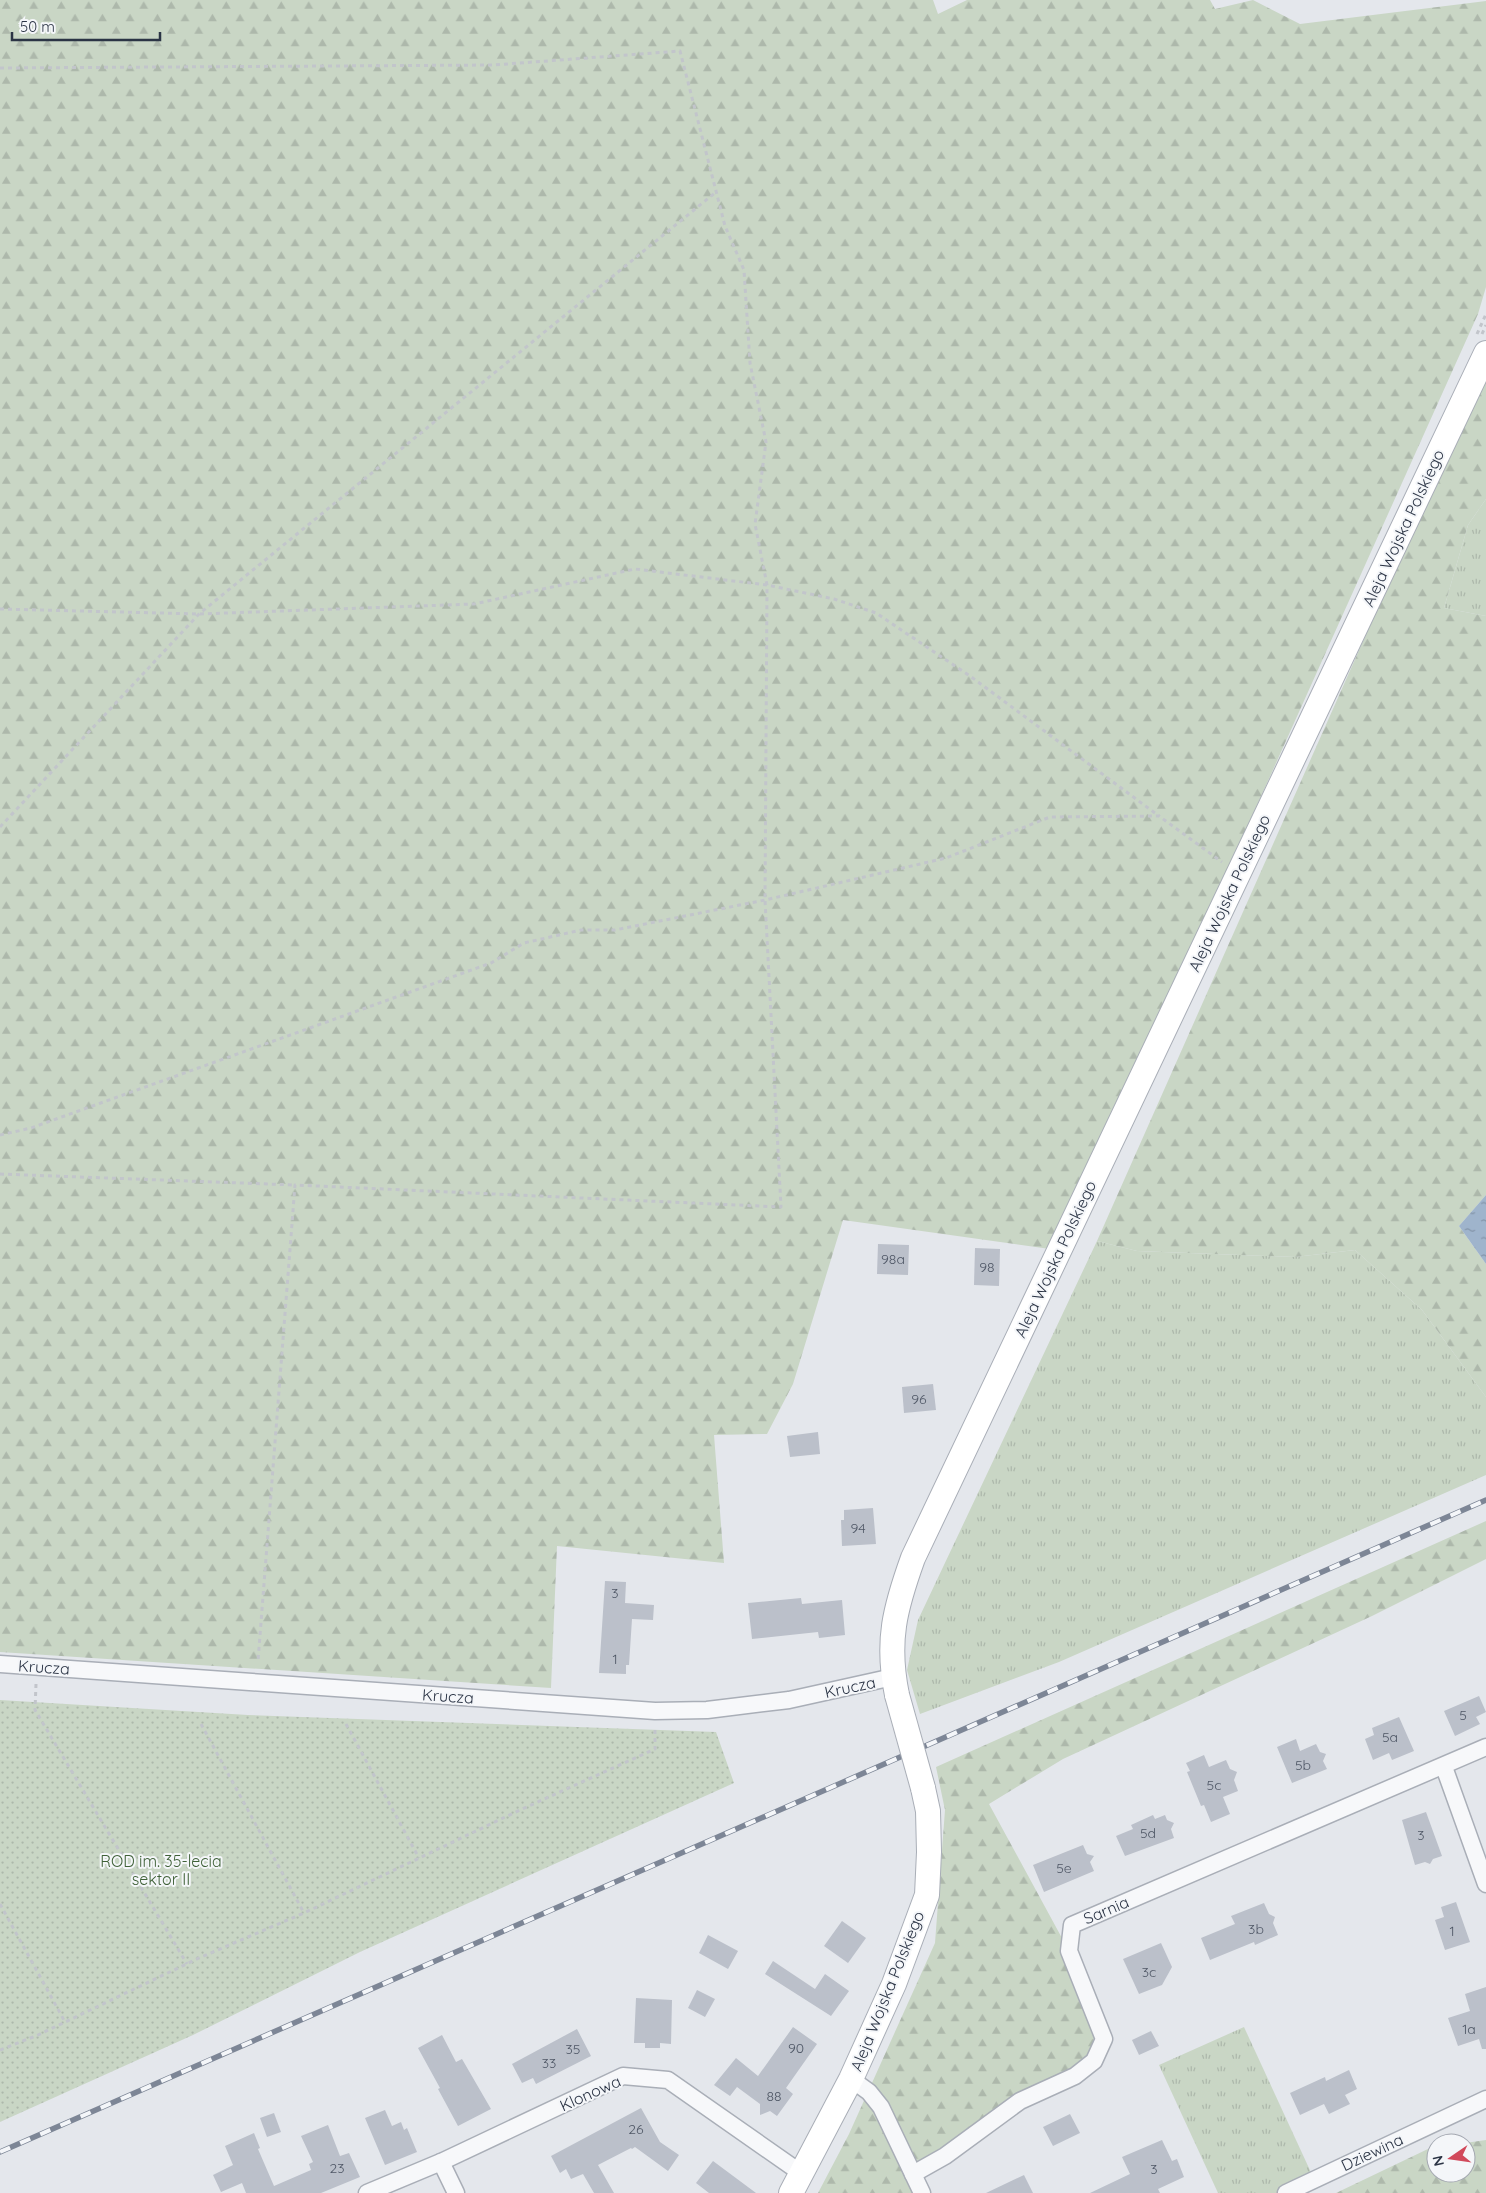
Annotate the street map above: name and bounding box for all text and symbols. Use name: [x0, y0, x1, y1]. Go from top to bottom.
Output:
scale bar: [12, 10, 160, 42]
text: 50 m: [20, 17, 55, 36]
street label: Aleja Wojska Polskiego: [1358, 446, 1448, 610]
street label: Aleja Wojska Polskiego: [1184, 811, 1274, 975]
street label: Aleja Wojska Polskiego: [1010, 1177, 1100, 1341]
house number: 98a: [881, 1250, 905, 1268]
house number: 98: [979, 1258, 995, 1276]
house number: 96: [911, 1390, 927, 1408]
house number: 94: [850, 1519, 866, 1537]
house number: 3: [611, 1584, 619, 1602]
house number: 1: [612, 1650, 618, 1668]
street label: Krucza: [18, 1655, 70, 1679]
street label: Krucza: [823, 1672, 877, 1702]
street label: Krucza: [422, 1684, 474, 1708]
house number: 5: [1459, 1706, 1467, 1724]
house number: 5a: [1382, 1728, 1398, 1746]
house number: 5b: [1295, 1756, 1311, 1774]
house number: 5c: [1207, 1776, 1221, 1794]
house number: 5d: [1140, 1824, 1156, 1842]
house number: 3: [1417, 1826, 1425, 1844]
park label: ROD im. 35-lecia sektor II: [100, 1851, 222, 1889]
house number: 5e: [1056, 1859, 1072, 1877]
street label: Sarnia: [1080, 1892, 1132, 1928]
street label: Aleja Wojska Polskiego: [846, 1908, 928, 2074]
house number: 3b: [1248, 1920, 1264, 1938]
house number: 1: [1449, 1922, 1455, 1940]
house number: 3c: [1142, 1963, 1156, 1981]
house number: 1a: [1462, 2020, 1476, 2038]
house number: 90: [788, 2039, 804, 2057]
house number: 35: [566, 2040, 580, 2058]
house number: 33: [542, 2054, 556, 2072]
street label: Klonowa: [556, 2071, 624, 2115]
house number: 88: [766, 2087, 782, 2105]
house number: 26: [628, 2120, 644, 2138]
street label: Dziewina: [1338, 2129, 1406, 2175]
north arrow: [1426, 2133, 1476, 2183]
text: N: [1428, 2154, 1448, 2168]
house number: 23: [329, 2159, 345, 2177]
house number: 3: [1150, 2160, 1158, 2178]

